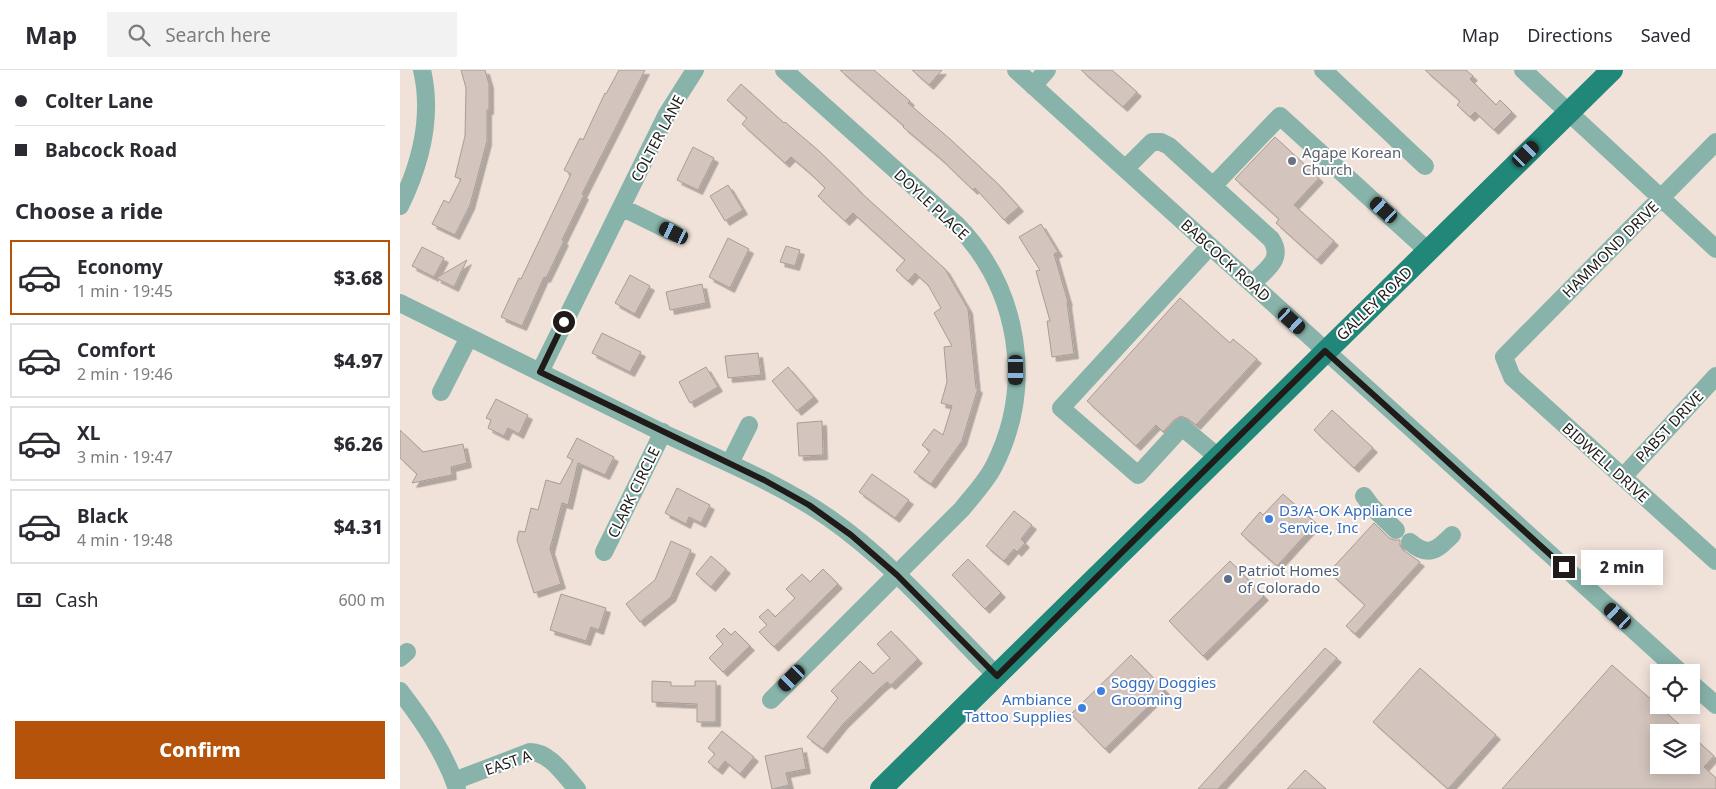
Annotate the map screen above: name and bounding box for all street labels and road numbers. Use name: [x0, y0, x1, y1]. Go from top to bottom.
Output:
street label: COLTER LANE: [626, 91, 688, 185]
street label: DOYLE PLACE: [890, 164, 974, 244]
street label: HAMMOND DRIVE: [1557, 196, 1663, 302]
street label: BABCOCK ROAD: [1177, 214, 1275, 306]
street label: GALLEY ROAD: [1332, 262, 1416, 344]
street label: PABST DRIVE: [1631, 386, 1707, 466]
street label: BIDWELL DRIVE: [1558, 418, 1654, 506]
street label: CLARK CIRCLE: [602, 443, 664, 541]
street label: EAST A: [482, 745, 534, 779]

